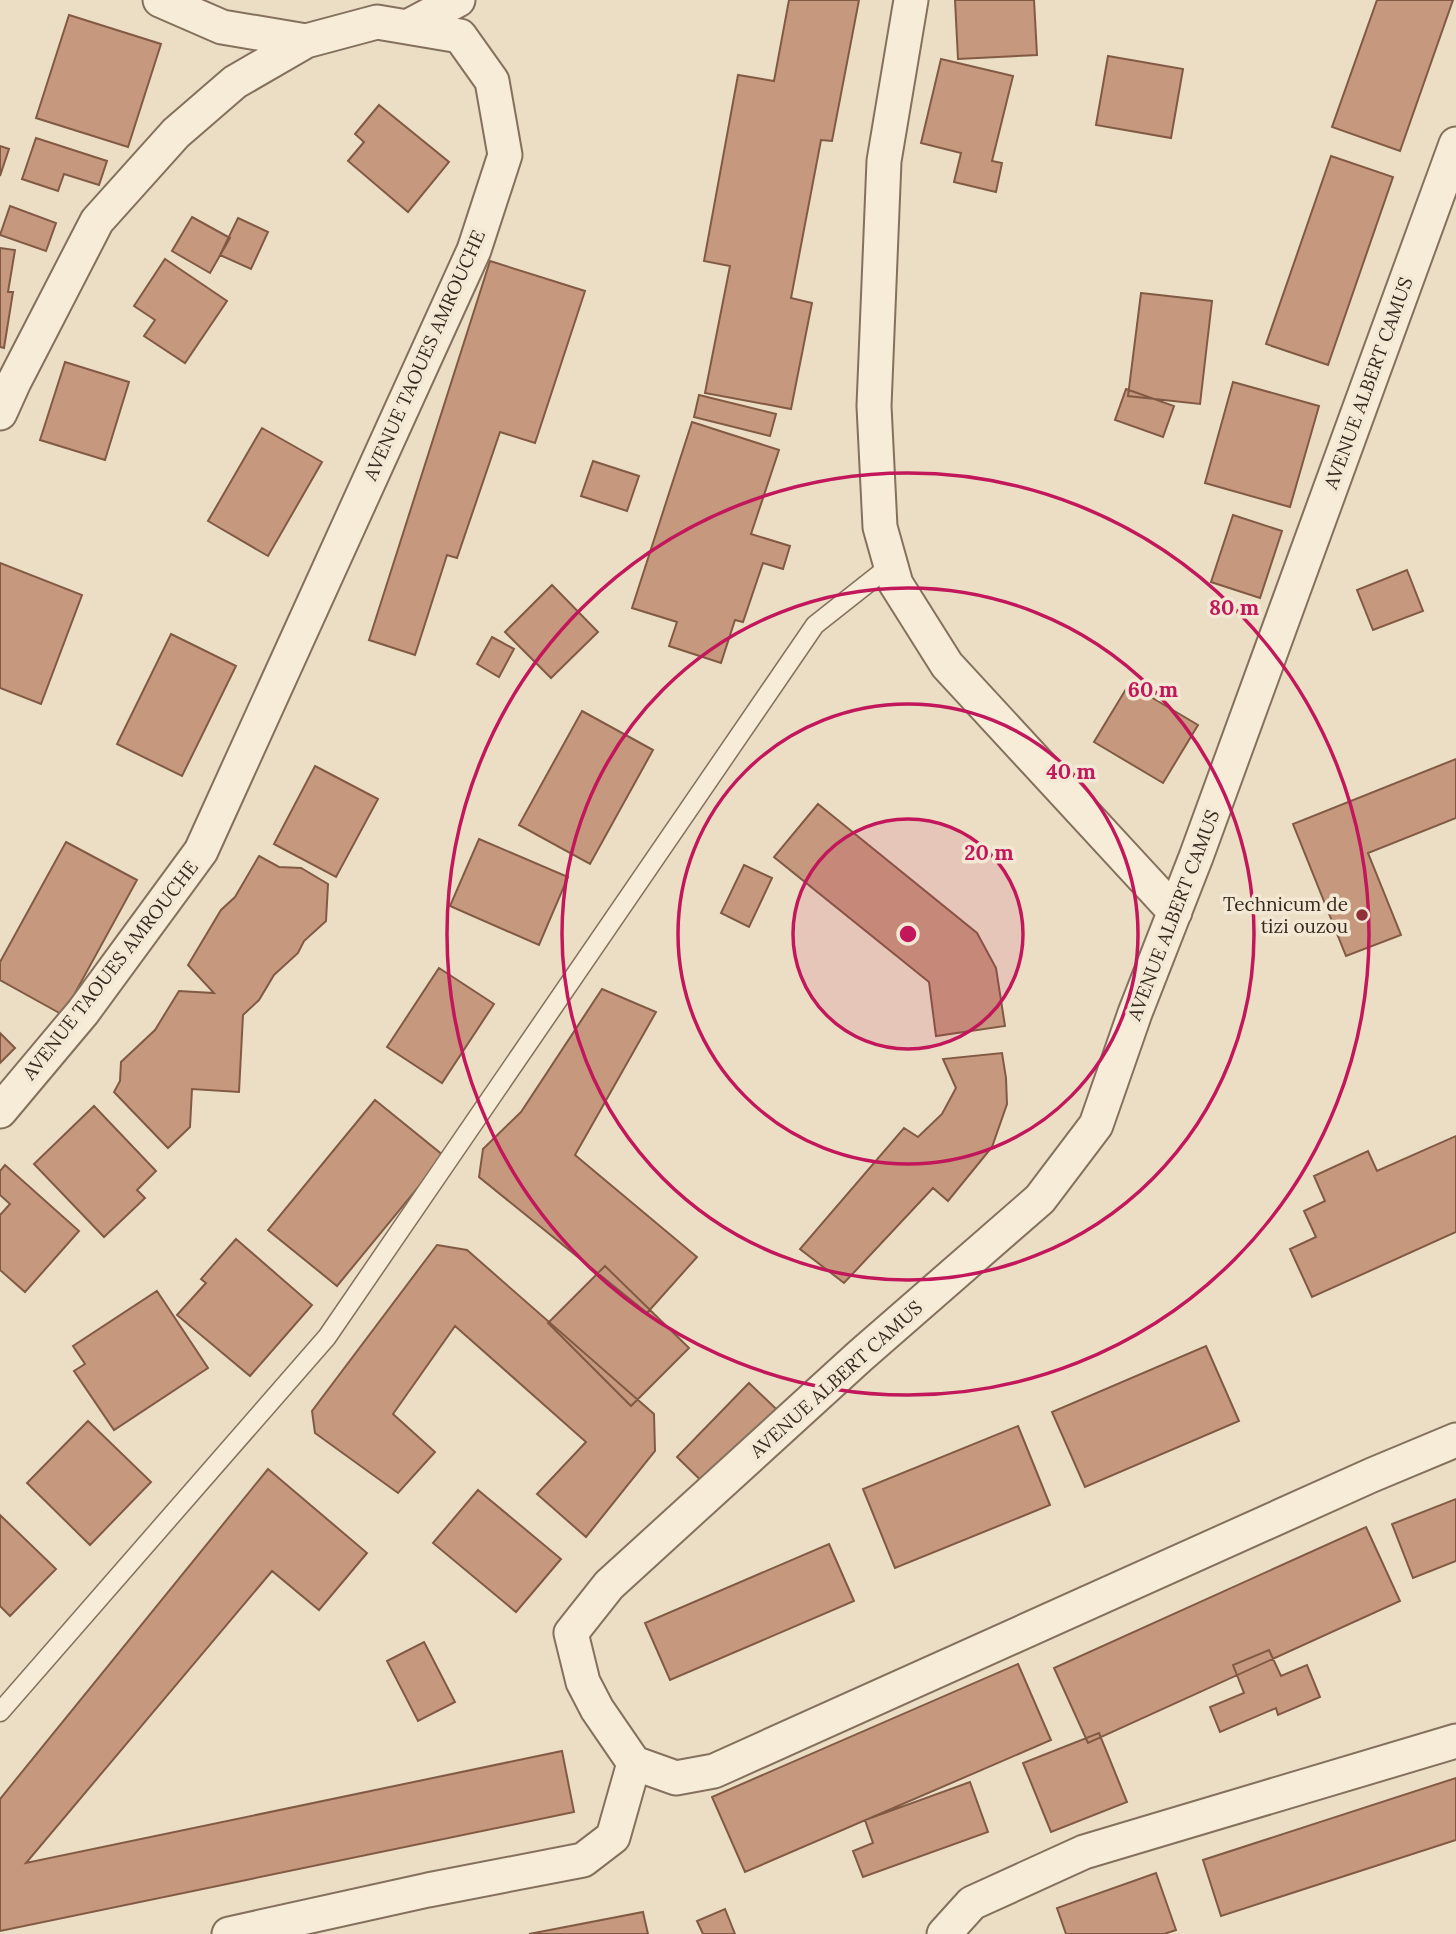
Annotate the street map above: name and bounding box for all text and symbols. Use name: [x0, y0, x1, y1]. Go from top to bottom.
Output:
street label: AVENUE TAOUES AMROUCHE: [357, 226, 490, 485]
street label: AVENUE ALBERT CAMUS: [1318, 274, 1418, 493]
text: 80 m: [1209, 594, 1259, 621]
text: 60 m: [1128, 676, 1178, 703]
text: 40 m: [1046, 758, 1096, 785]
street label: AVENUE ALBERT CAMUS: [1121, 806, 1224, 1025]
text: 20 m: [964, 839, 1014, 866]
street label: AVENUE TAOUES AMROUCHE: [16, 856, 203, 1085]
place label: Technicum de tizi ouzou: [1223, 892, 1348, 938]
marker: Technicum de tizi ouzou: [1354, 907, 1370, 923]
centre of rings: [896, 922, 920, 946]
street label: AVENUE ALBERT CAMUS: [744, 1295, 927, 1463]

